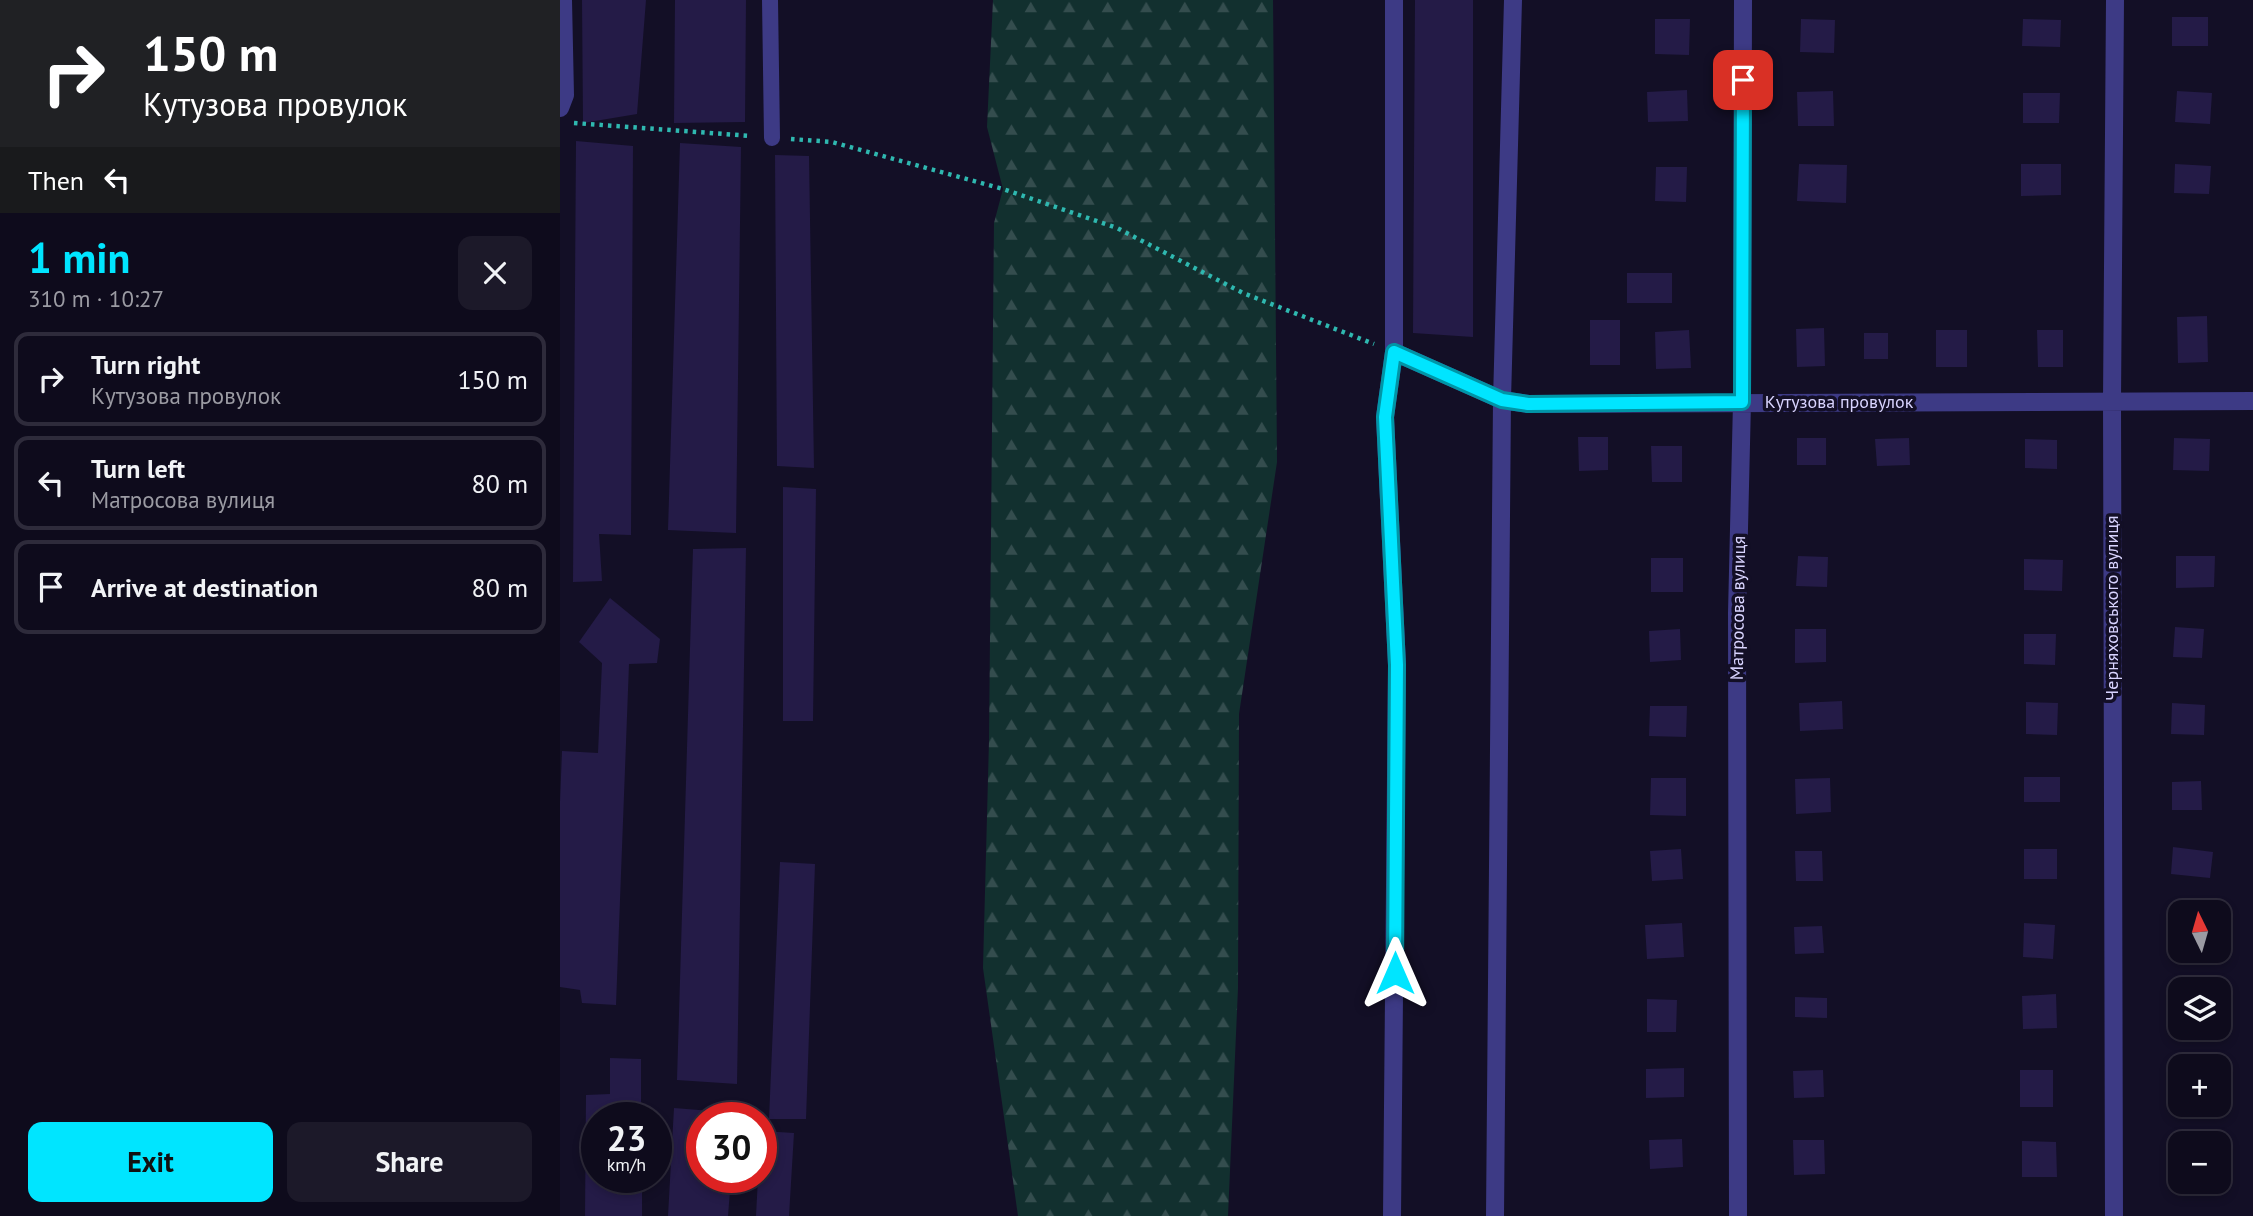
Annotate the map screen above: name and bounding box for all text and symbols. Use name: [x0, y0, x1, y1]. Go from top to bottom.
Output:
text: 150 m: [143, 21, 278, 85]
icon: right: [28, 28, 119, 119]
pin: [1713, 50, 1773, 110]
icon: arrive: [1724, 61, 1762, 99]
text: Кутузова провулок: [143, 83, 407, 125]
icon: left: [98, 161, 136, 199]
text: Then: [28, 164, 84, 197]
text: 1 min: [28, 230, 130, 285]
button: close: [458, 236, 532, 310]
text: 310 m · 10:27: [28, 284, 164, 313]
text: Turn right: [91, 348, 200, 381]
icon: right: [32, 360, 70, 398]
text: 150 m: [457, 363, 528, 396]
text: Кутузова провулок: [91, 381, 281, 410]
street label: Кутузова провулок: [1765, 390, 1914, 413]
text: Turn left: [91, 452, 185, 485]
icon: left: [32, 464, 70, 502]
text: 80 m: [472, 467, 528, 500]
text: Матросова вулиця: [91, 485, 275, 514]
street label: Черняховського вулиця: [2100, 515, 2123, 701]
street label: Матросова вулиця: [1725, 536, 1750, 680]
icon: arrive: [32, 568, 70, 606]
text: Arrive at destination: [91, 571, 318, 604]
text: 80 m: [472, 571, 528, 604]
north arrow: [2168, 900, 2231, 962]
map controls: [2168, 900, 2231, 1194]
position arrow: [1358, 936, 1432, 1010]
button: layers: [2168, 977, 2231, 1040]
button: +: [2168, 1054, 2231, 1117]
speed limit sign: 30: [686, 1102, 777, 1193]
text: 23: [607, 1115, 646, 1161]
button: Exit: [28, 1122, 273, 1202]
button: Share: [287, 1122, 532, 1202]
button: −: [2168, 1131, 2231, 1194]
text: km/h: [607, 1153, 646, 1176]

